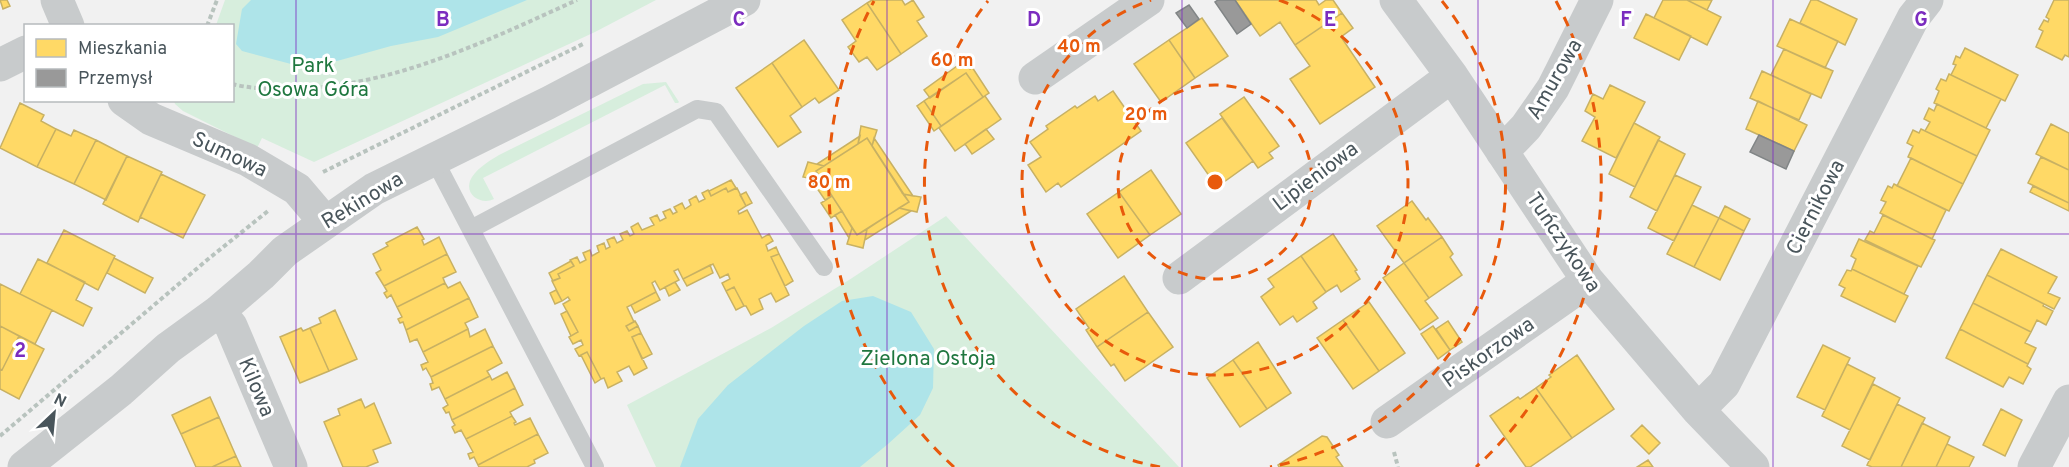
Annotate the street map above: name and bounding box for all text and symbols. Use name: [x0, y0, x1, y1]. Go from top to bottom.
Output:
text: B: [436, 8, 450, 34]
text: C: [733, 8, 745, 34]
text: D: [1027, 8, 1041, 34]
text: E: [1324, 8, 1336, 34]
text: F: [1620, 8, 1632, 34]
text: G: [1914, 8, 1928, 34]
legend: [24, 24, 234, 102]
street label: Amurowa: [1521, 34, 1589, 125]
text: 40 m: [1057, 36, 1101, 59]
text: Mieszkania: [78, 38, 167, 61]
text: 60 m: [930, 50, 974, 73]
park label: Park Osowa Góra: [257, 53, 369, 104]
text: Przemysł: [78, 68, 153, 91]
text: 20 m: [1124, 104, 1168, 127]
street label: Sumowa: [187, 126, 271, 185]
street label: Lipieniowa: [1268, 136, 1364, 218]
street label: Ciernikowa: [1781, 155, 1852, 260]
street label: Rekinowa: [317, 166, 409, 236]
text: 80 m: [807, 172, 851, 195]
centre of rings: [1205, 172, 1225, 192]
street label: Tuńczykowa: [1519, 188, 1606, 298]
street label: Piskorzowa: [1438, 312, 1540, 395]
text: 2: [14, 339, 26, 365]
park label: Zielona Ostoja: [860, 346, 996, 373]
street label: Kilowa: [231, 354, 280, 421]
north arrow: [24, 383, 84, 443]
text: N: [50, 390, 69, 413]

